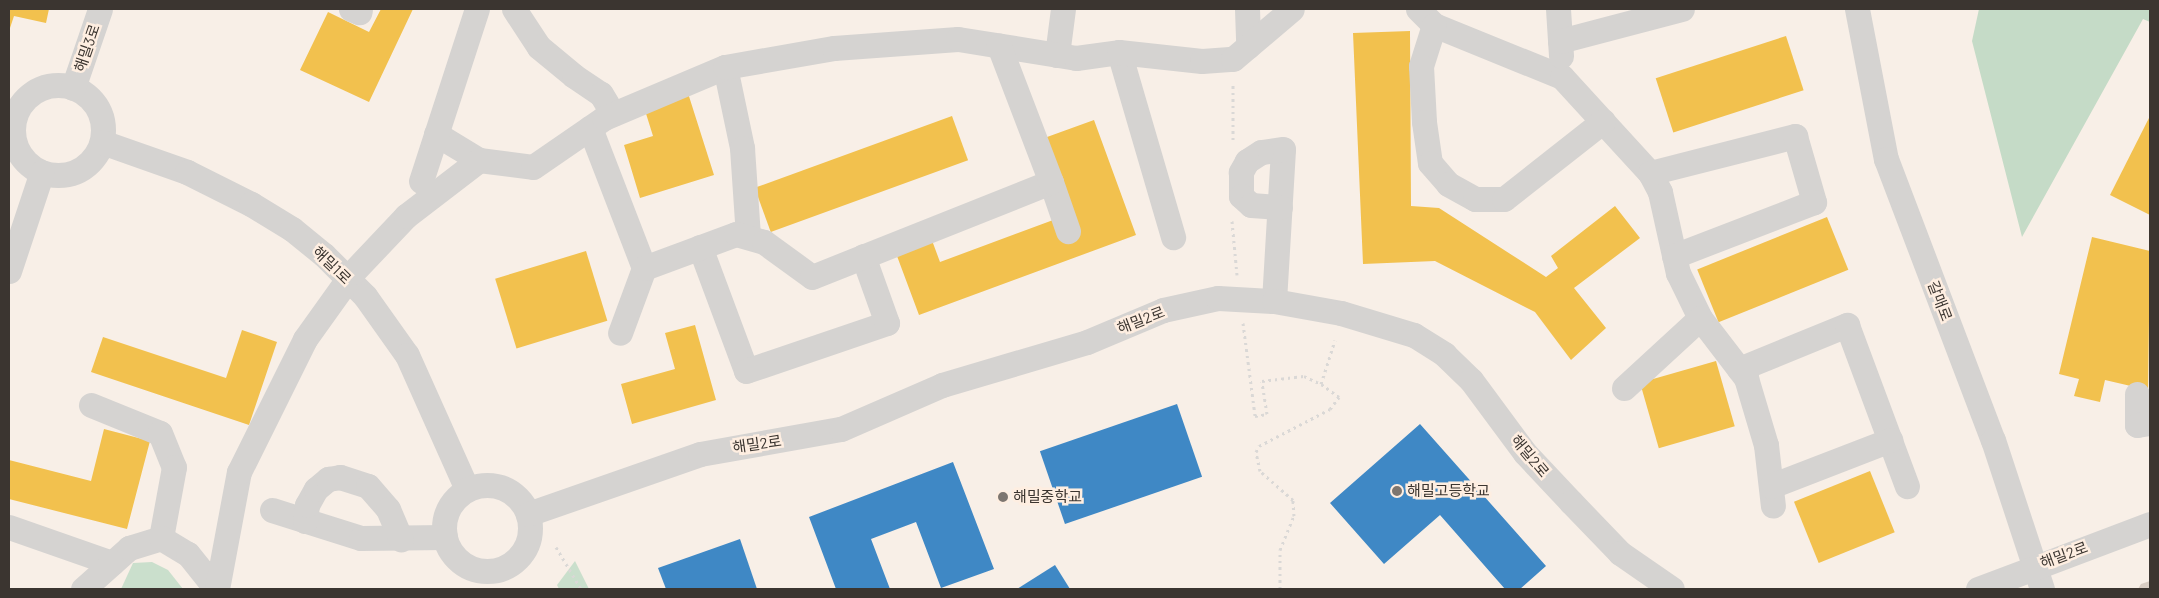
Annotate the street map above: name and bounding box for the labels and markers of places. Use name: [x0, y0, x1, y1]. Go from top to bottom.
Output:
place label: 해밀고등학교: [1407, 482, 1490, 500]
marker: 해밀고등학교: [1391, 485, 1403, 497]
place label: 해밀중학교: [1013, 488, 1082, 506]
marker: 해밀중학교: [997, 491, 1009, 503]

